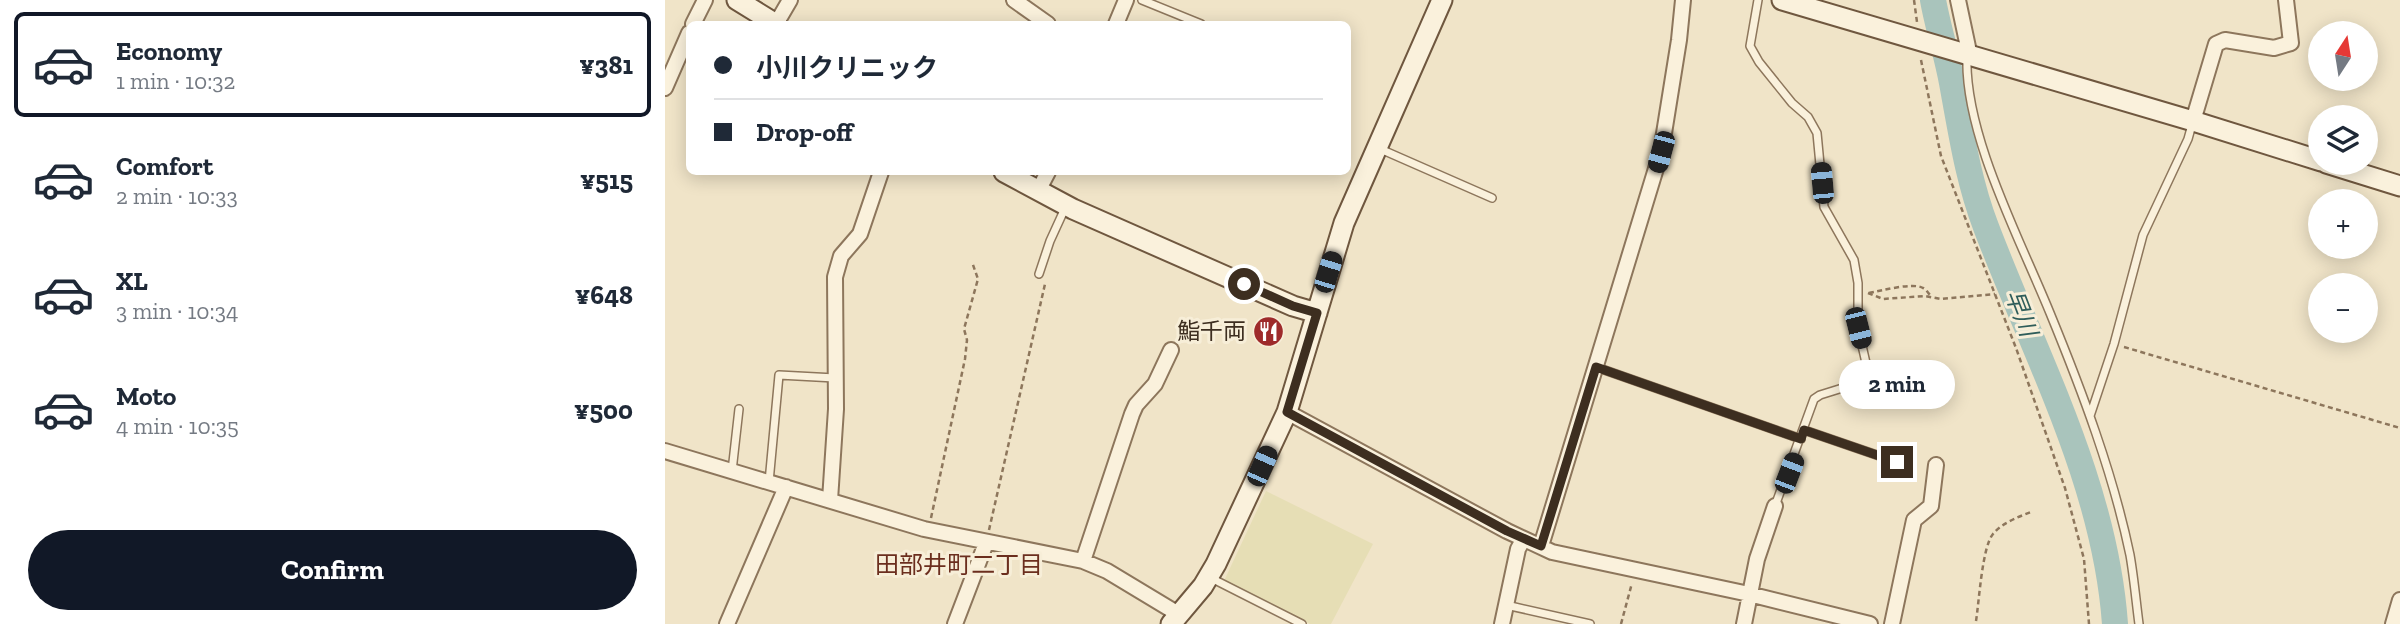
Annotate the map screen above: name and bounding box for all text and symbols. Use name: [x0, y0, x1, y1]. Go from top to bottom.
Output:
north arrow: [2308, 21, 2378, 91]
map controls: [2308, 21, 2378, 343]
icon: car: [32, 33, 95, 96]
text: Economy: [116, 35, 222, 67]
text: ¥381: [579, 49, 633, 81]
text: 小川クリニック: [756, 52, 938, 84]
text: 1 min · 10:32: [116, 67, 235, 95]
button: layers: [2308, 105, 2378, 175]
text: Drop-off: [756, 116, 853, 148]
car: [1646, 129, 1677, 175]
icon: car: [32, 148, 95, 211]
text: Comfort: [116, 150, 213, 182]
car: [1810, 161, 1835, 205]
text: ¥515: [580, 164, 633, 196]
text: 2 min · 10:33: [116, 182, 238, 210]
button: +: [2308, 189, 2378, 259]
car: [1312, 249, 1345, 295]
icon: car: [32, 263, 95, 326]
text: XL: [116, 265, 148, 297]
route start: [1228, 268, 1260, 300]
button: −: [2308, 273, 2378, 343]
text: ¥648: [575, 279, 633, 311]
water label: 早川: [1999, 285, 2045, 343]
text: 3 min · 10:34: [116, 297, 238, 325]
car: [1843, 305, 1874, 351]
restaurant icon: 鮨千両: [1252, 314, 1286, 348]
place label: 鮨千両: [1177, 317, 1246, 345]
callout: 2 min: [1839, 360, 1955, 410]
text: 2 min: [1868, 370, 1926, 398]
icon: car: [32, 378, 95, 441]
text: Moto: [116, 380, 176, 412]
text: ¥500: [574, 394, 633, 426]
text: 4 min · 10:35: [116, 412, 239, 440]
car: [1244, 443, 1281, 489]
route end: [1881, 446, 1913, 478]
car: [1772, 450, 1807, 496]
button: Confirm: [28, 530, 637, 610]
district label: 田部井町二丁目: [875, 550, 1043, 579]

